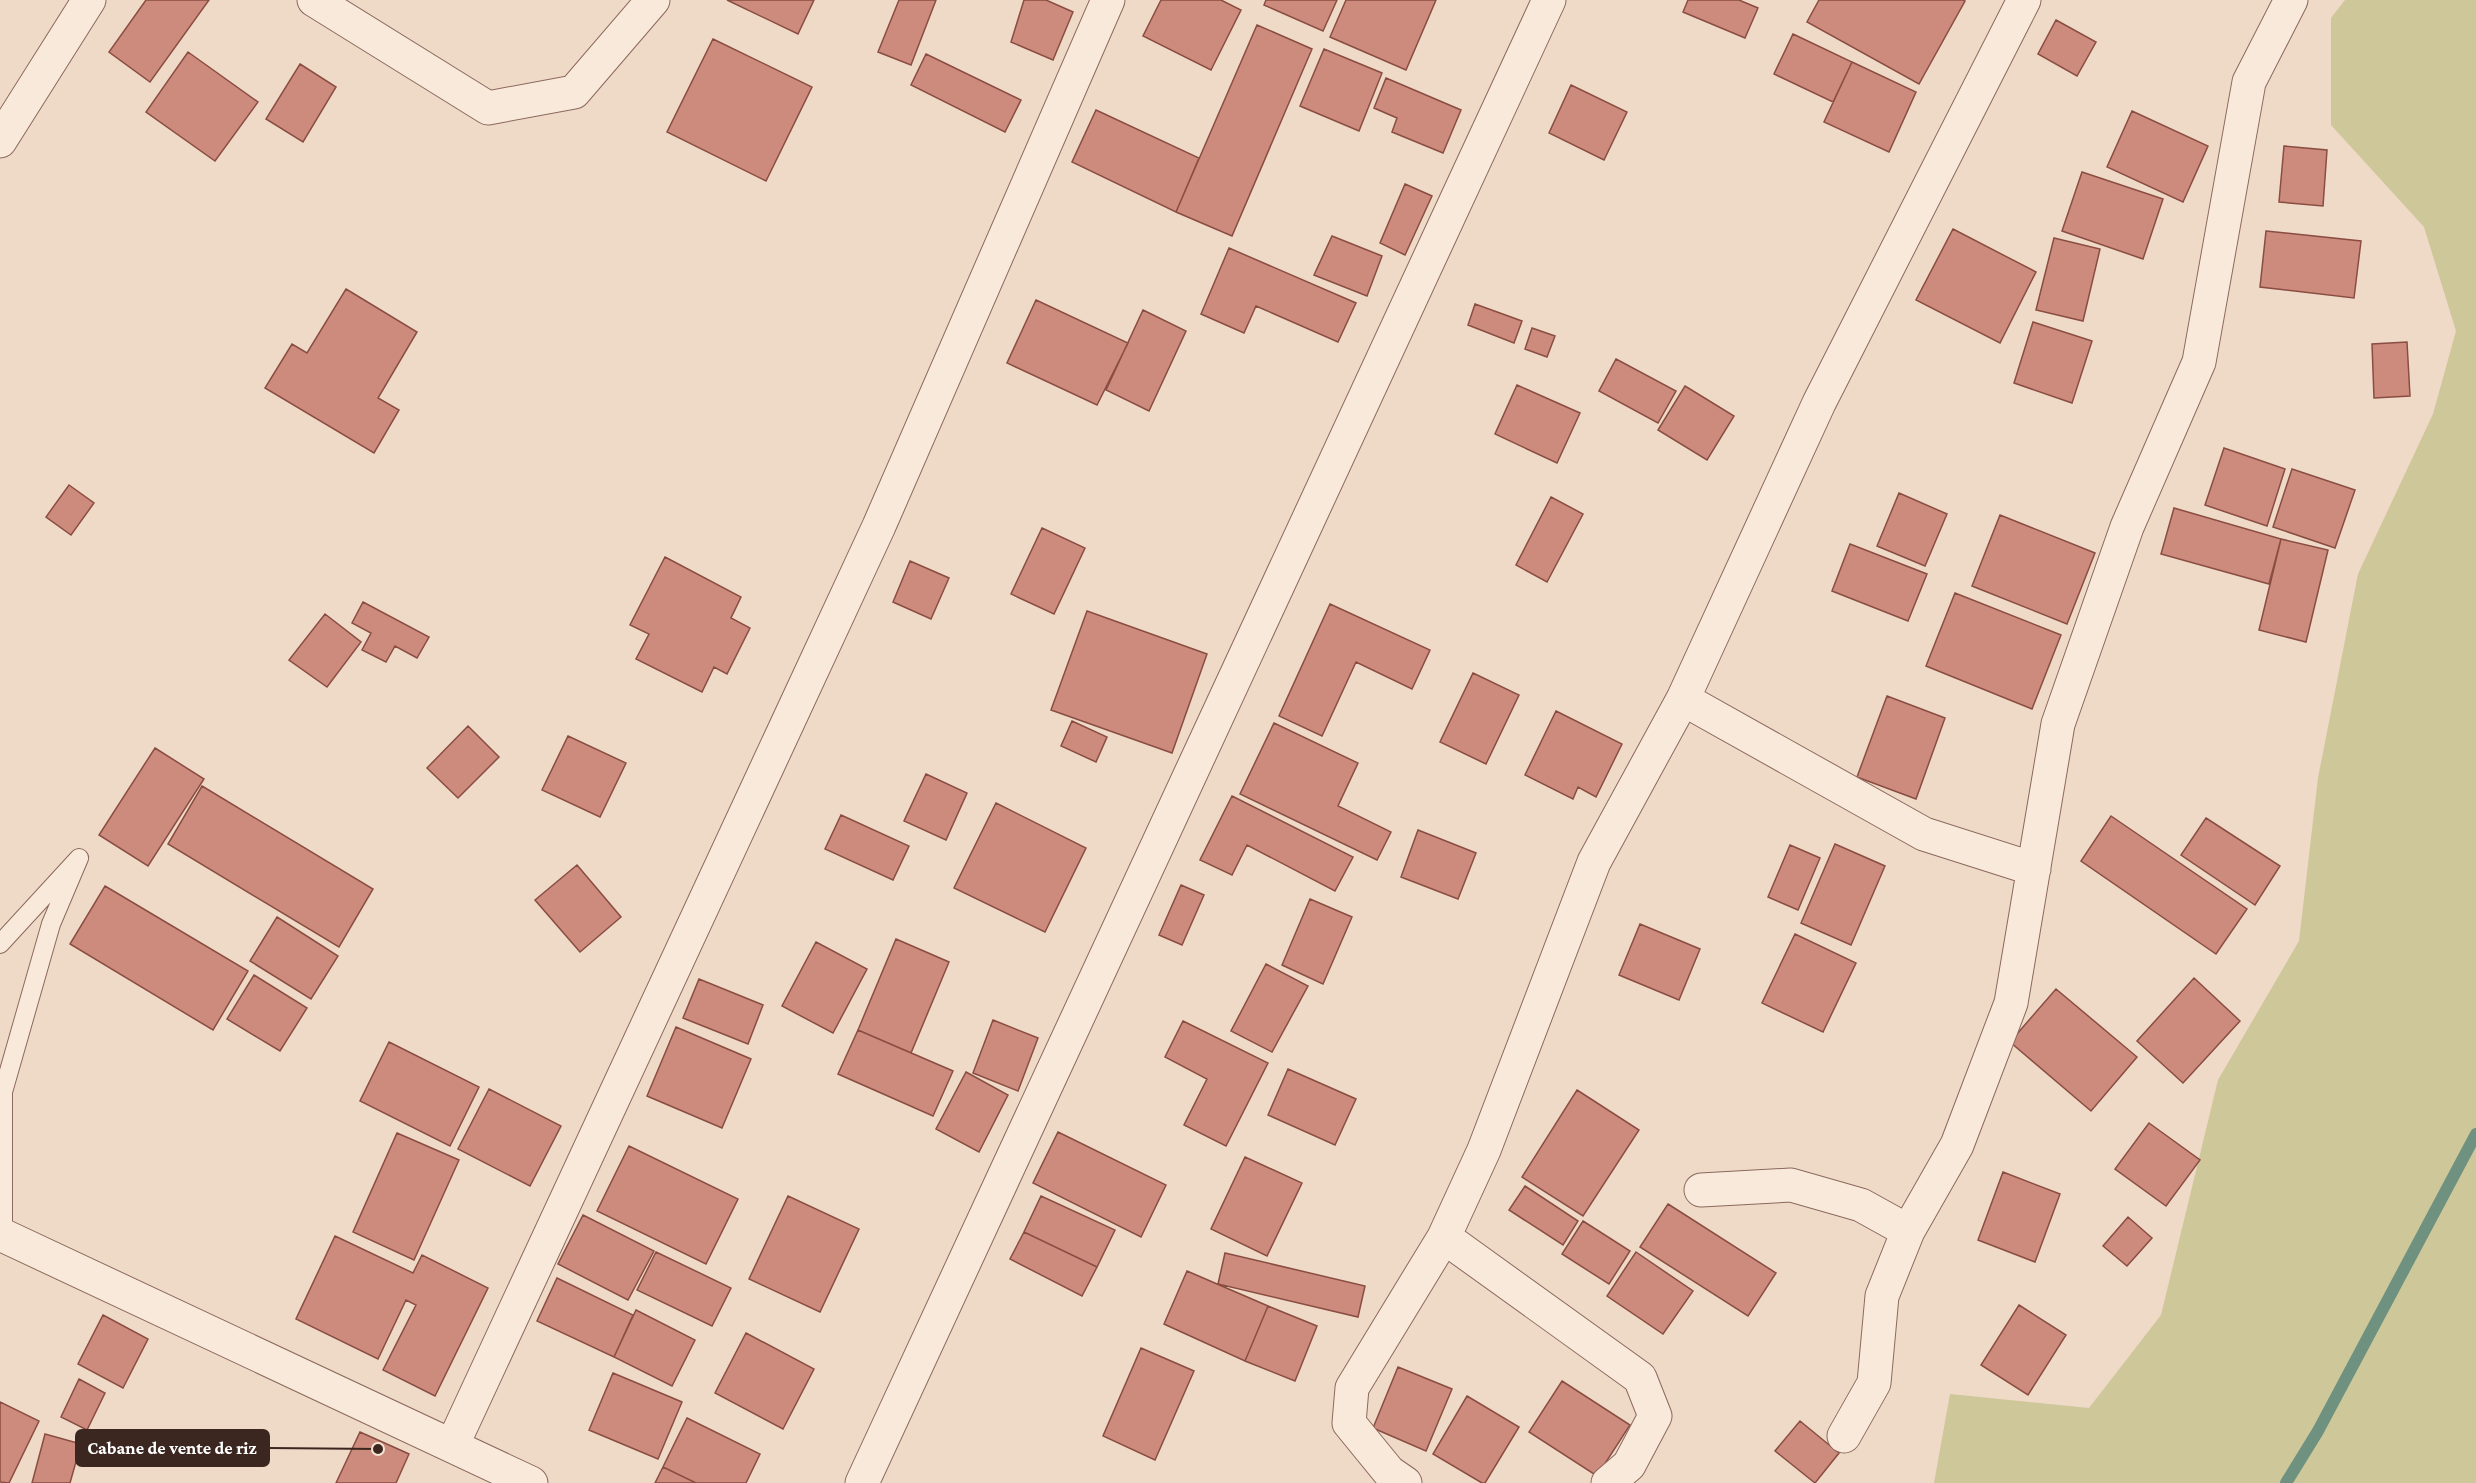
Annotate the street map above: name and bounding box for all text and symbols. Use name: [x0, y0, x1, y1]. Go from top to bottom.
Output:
callout: Cabane de vente de riz: [76, 1430, 269, 1466]
text: Cabane de vente de riz: [87, 1438, 257, 1458]

